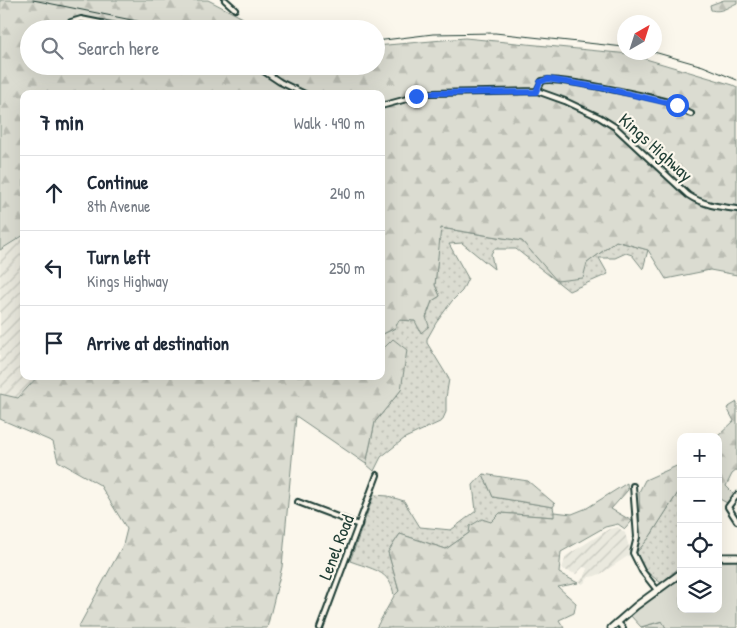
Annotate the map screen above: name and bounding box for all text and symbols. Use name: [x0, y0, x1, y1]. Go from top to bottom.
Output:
north arrow: [617, 15, 662, 60]
search box: [20, 20, 385, 75]
icon: search: [38, 34, 66, 62]
text: Search here: [78, 35, 159, 61]
route end: [405, 85, 428, 108]
route start: [666, 94, 689, 117]
street label: Kings Highway: [614, 107, 699, 187]
text: 7 min: [40, 108, 84, 137]
text: Walk · 490 m: [294, 112, 365, 134]
text: Continue: [87, 169, 148, 195]
icon: ahead: [40, 179, 68, 207]
text: 240 m: [330, 182, 365, 204]
text: 8th Avenue: [87, 195, 150, 217]
text: Turn left: [87, 244, 150, 270]
icon: left: [40, 254, 68, 282]
text: 250 m: [329, 257, 365, 279]
text: Kings Highway: [87, 270, 169, 292]
icon: arrive: [40, 329, 68, 357]
text: Arrive at destination: [87, 330, 229, 356]
map controls: [677, 433, 722, 613]
button: +: [677, 433, 722, 478]
button: −: [677, 478, 722, 523]
street label: Lenel Road: [312, 511, 360, 583]
button: locate: [677, 523, 722, 568]
button: layers: [677, 568, 722, 613]

